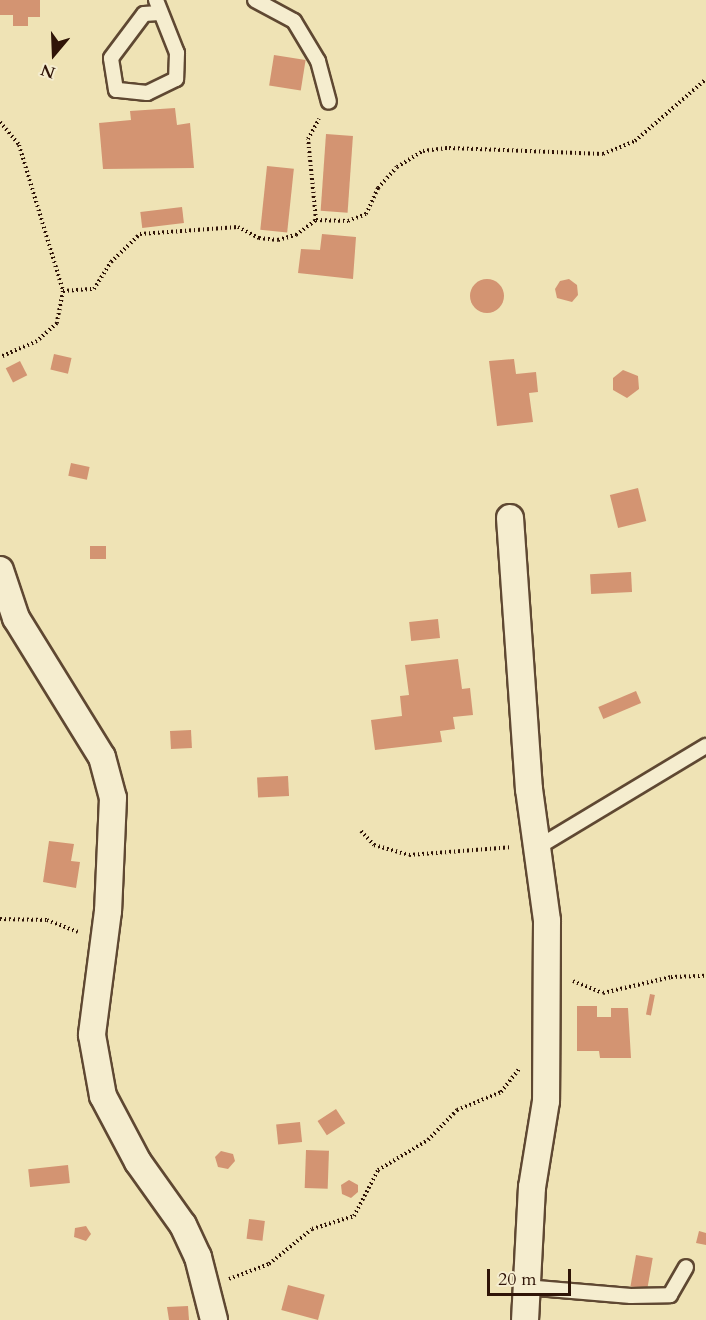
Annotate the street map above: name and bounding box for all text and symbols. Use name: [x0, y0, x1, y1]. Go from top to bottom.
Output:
north arrow: [24, 24, 84, 84]
text: N: [38, 58, 58, 84]
scale bar: [490, 1257, 574, 1295]
text: 20 m: [498, 1267, 537, 1292]

